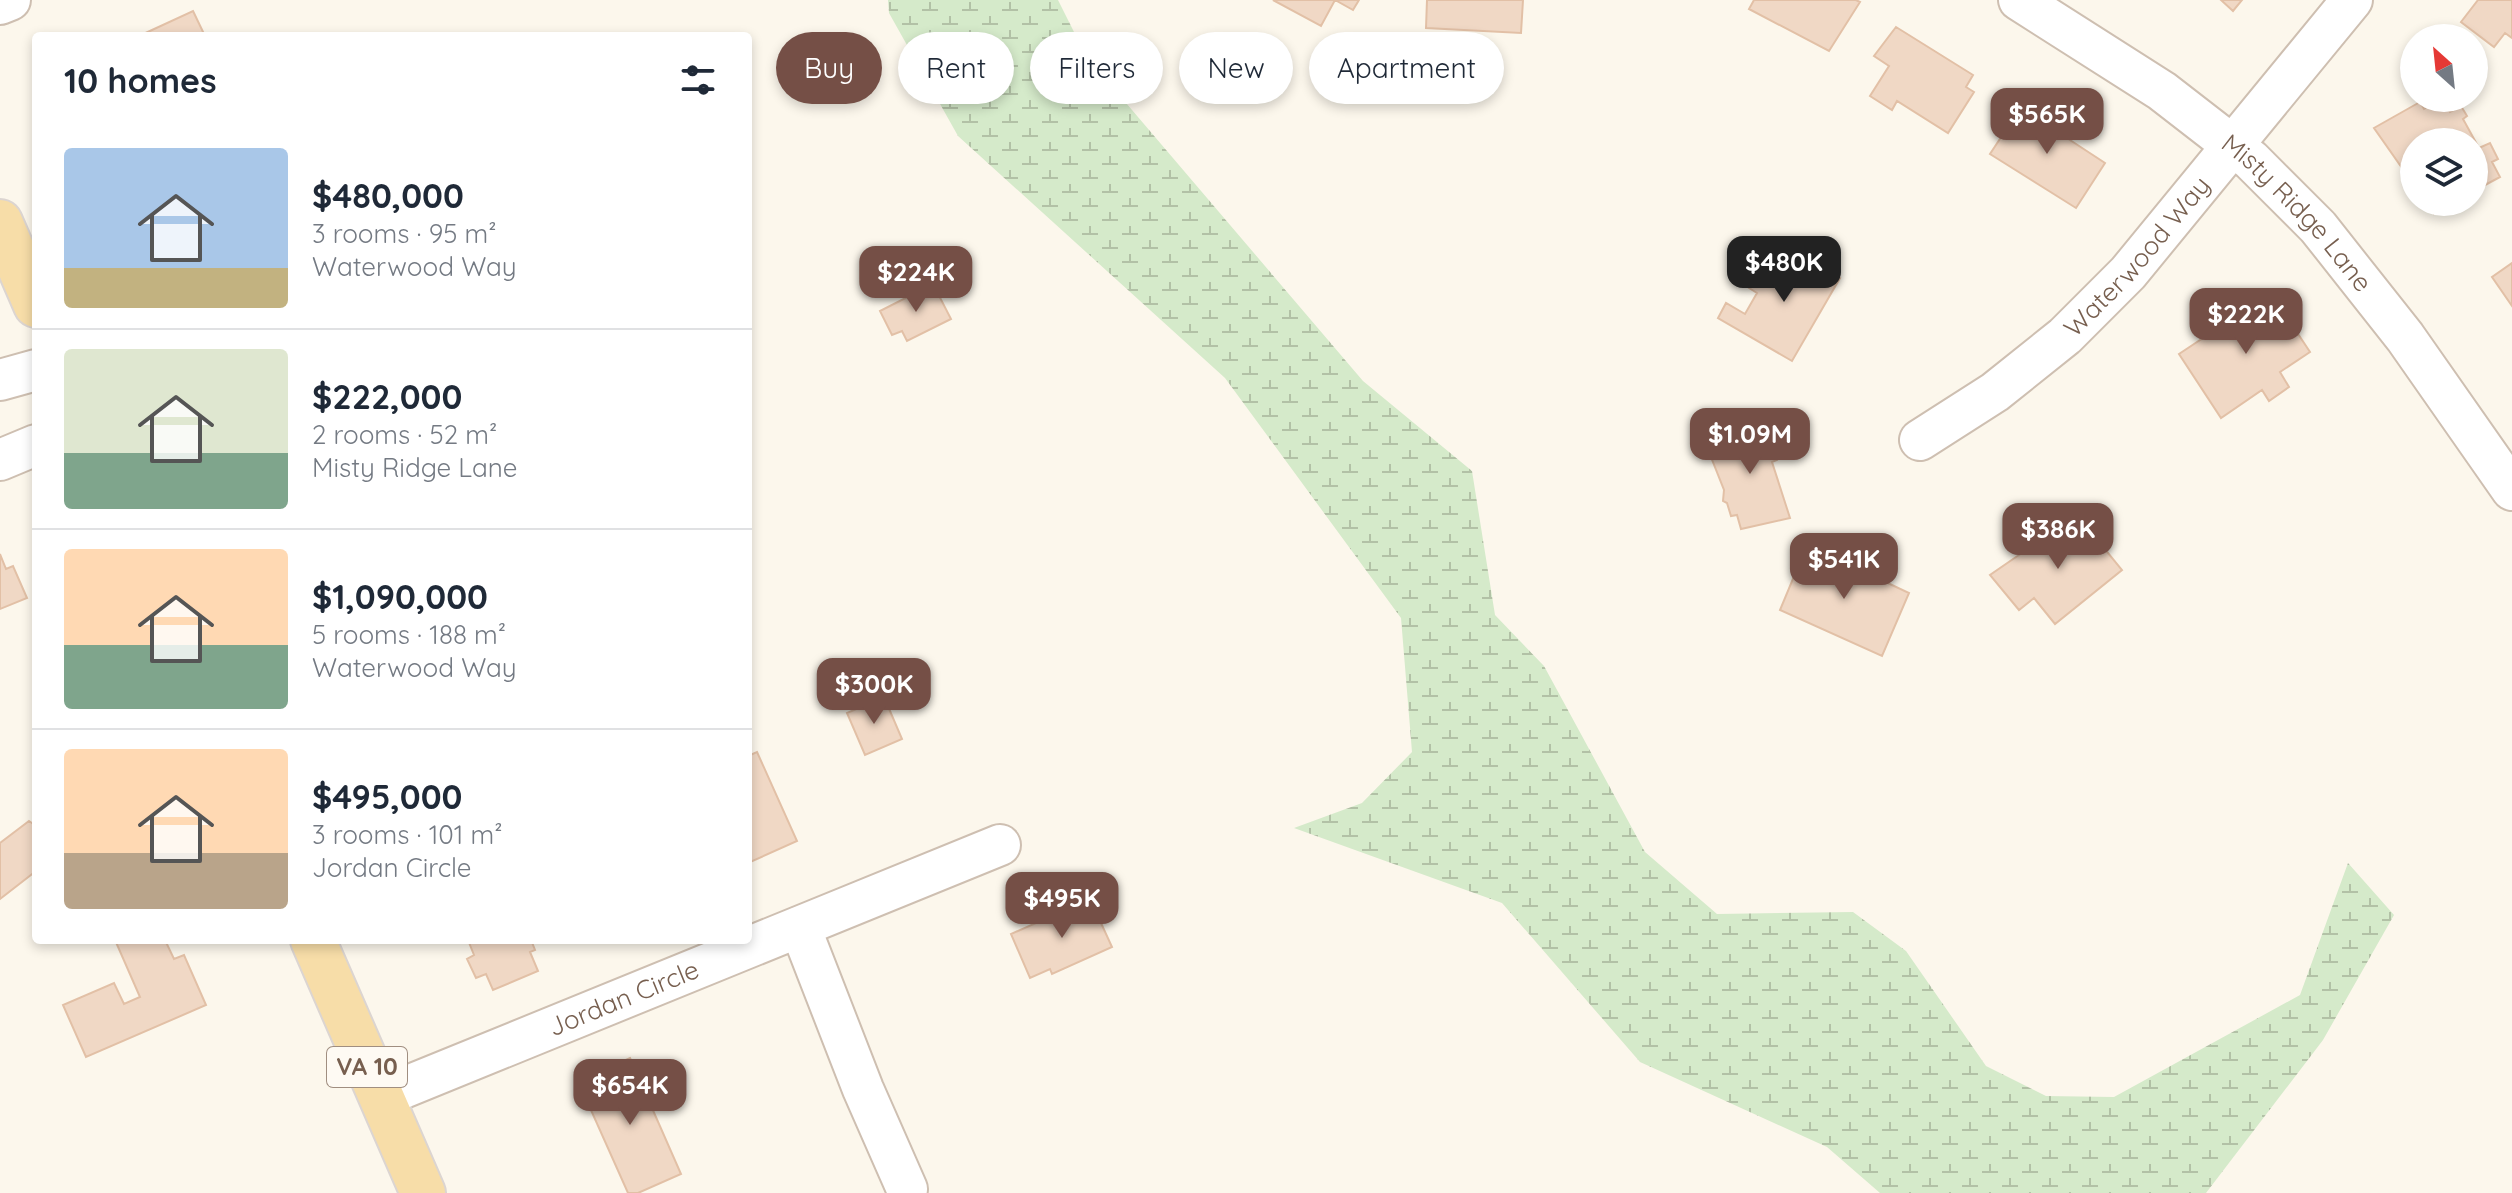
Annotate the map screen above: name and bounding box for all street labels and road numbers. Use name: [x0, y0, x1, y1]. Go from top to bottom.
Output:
street label: Misty Ridge Lane: [2215, 126, 2380, 298]
street label: Waterwood Way: [2056, 169, 2217, 344]
street label: Jordan Circle: [543, 952, 704, 1043]
road number: VA 10: [327, 1047, 407, 1087]

